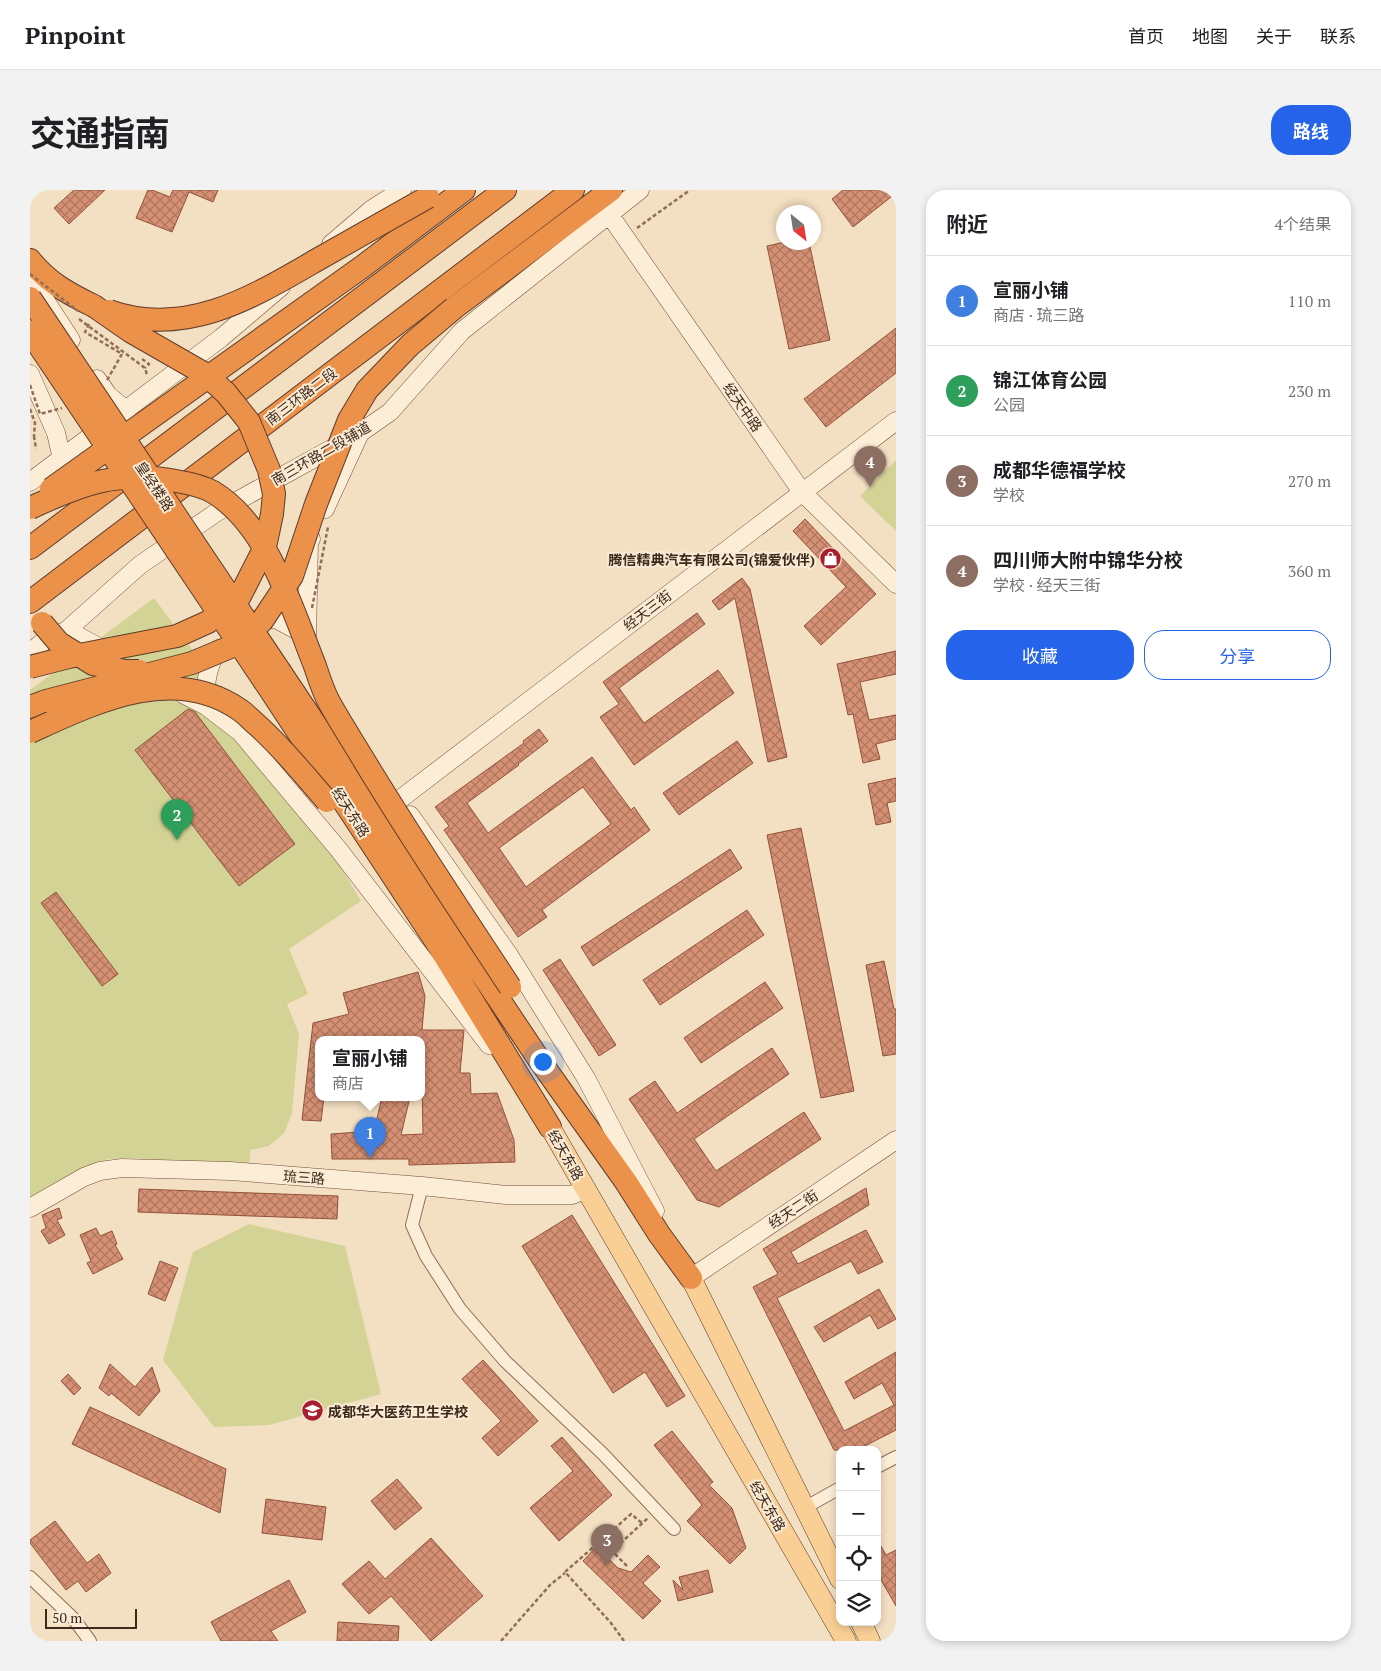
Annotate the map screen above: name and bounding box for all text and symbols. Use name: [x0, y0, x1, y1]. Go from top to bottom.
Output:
text: Pinpoint: [25, 19, 126, 51]
text: 首页: [1128, 24, 1164, 48]
text: 地图: [1192, 24, 1228, 48]
text: 关于: [1256, 24, 1292, 48]
text: 联系: [1320, 24, 1356, 48]
button: 路线: [1271, 105, 1351, 155]
text: 交通指南: [30, 110, 170, 156]
north arrow: [776, 205, 821, 250]
text: 附近: [946, 210, 988, 238]
text: 4个结果: [1274, 213, 1331, 235]
text: 宣丽小铺: [993, 277, 1069, 302]
text: 1: [957, 290, 967, 312]
text: 110 m: [1288, 290, 1331, 312]
text: 商店 · 琉三路: [993, 304, 1085, 326]
street label: 南三环路二段: [262, 363, 340, 429]
text: 锦江体育公园: [993, 367, 1107, 392]
street label: 经天中路: [719, 379, 767, 435]
text: 2: [957, 380, 967, 402]
text: 230 m: [1288, 380, 1331, 402]
text: 公园: [993, 394, 1025, 416]
street label: 南三环路二段辅道: [268, 417, 374, 489]
pin: 4: [854, 446, 886, 487]
street label: 皇经楼路: [131, 457, 179, 515]
text: 成都华德福学校: [993, 457, 1126, 482]
text: 3: [957, 470, 967, 492]
text: 270 m: [1288, 470, 1331, 492]
text: 学校: [993, 484, 1025, 506]
shop icon: 腾信精典汽车有限公司(锦爱伙伴): [819, 547, 843, 571]
text: 四川师大附中锦华分校: [993, 547, 1183, 572]
place label: 腾信精典汽车有限公司(锦爱伙伴): [609, 550, 815, 569]
text: 4: [957, 560, 967, 582]
text: 360 m: [1288, 560, 1331, 582]
text: 学校 · 经天三街: [993, 574, 1101, 596]
street label: 经天三街: [619, 586, 675, 634]
button: 收藏: [946, 630, 1134, 680]
button: 分享: [1144, 630, 1331, 680]
street label: 经天东路: [328, 783, 374, 841]
pin: 2: [161, 799, 193, 840]
popup: [315, 1036, 425, 1101]
text: 宣丽小铺: [332, 1045, 408, 1070]
your location: [530, 1049, 556, 1075]
text: 商店: [332, 1072, 364, 1094]
pin: 1: [354, 1117, 386, 1158]
street label: 经天东路: [544, 1126, 588, 1184]
street label: 琉三路: [282, 1166, 326, 1188]
street label: 经天二街: [764, 1185, 822, 1233]
school or university icon: 成都华大医药卫生学校: [300, 1399, 324, 1423]
place label: 成都华大医药卫生学校: [328, 1402, 468, 1421]
map controls: [836, 1446, 881, 1626]
button: +: [836, 1446, 881, 1491]
street label: 经天东路: [746, 1477, 790, 1535]
button: −: [836, 1491, 881, 1536]
pin: 3: [591, 1524, 623, 1565]
button: locate: [836, 1536, 881, 1581]
button: layers: [836, 1581, 881, 1626]
scale bar: [45, 1606, 138, 1629]
text: 50 m: [52, 1608, 82, 1627]

